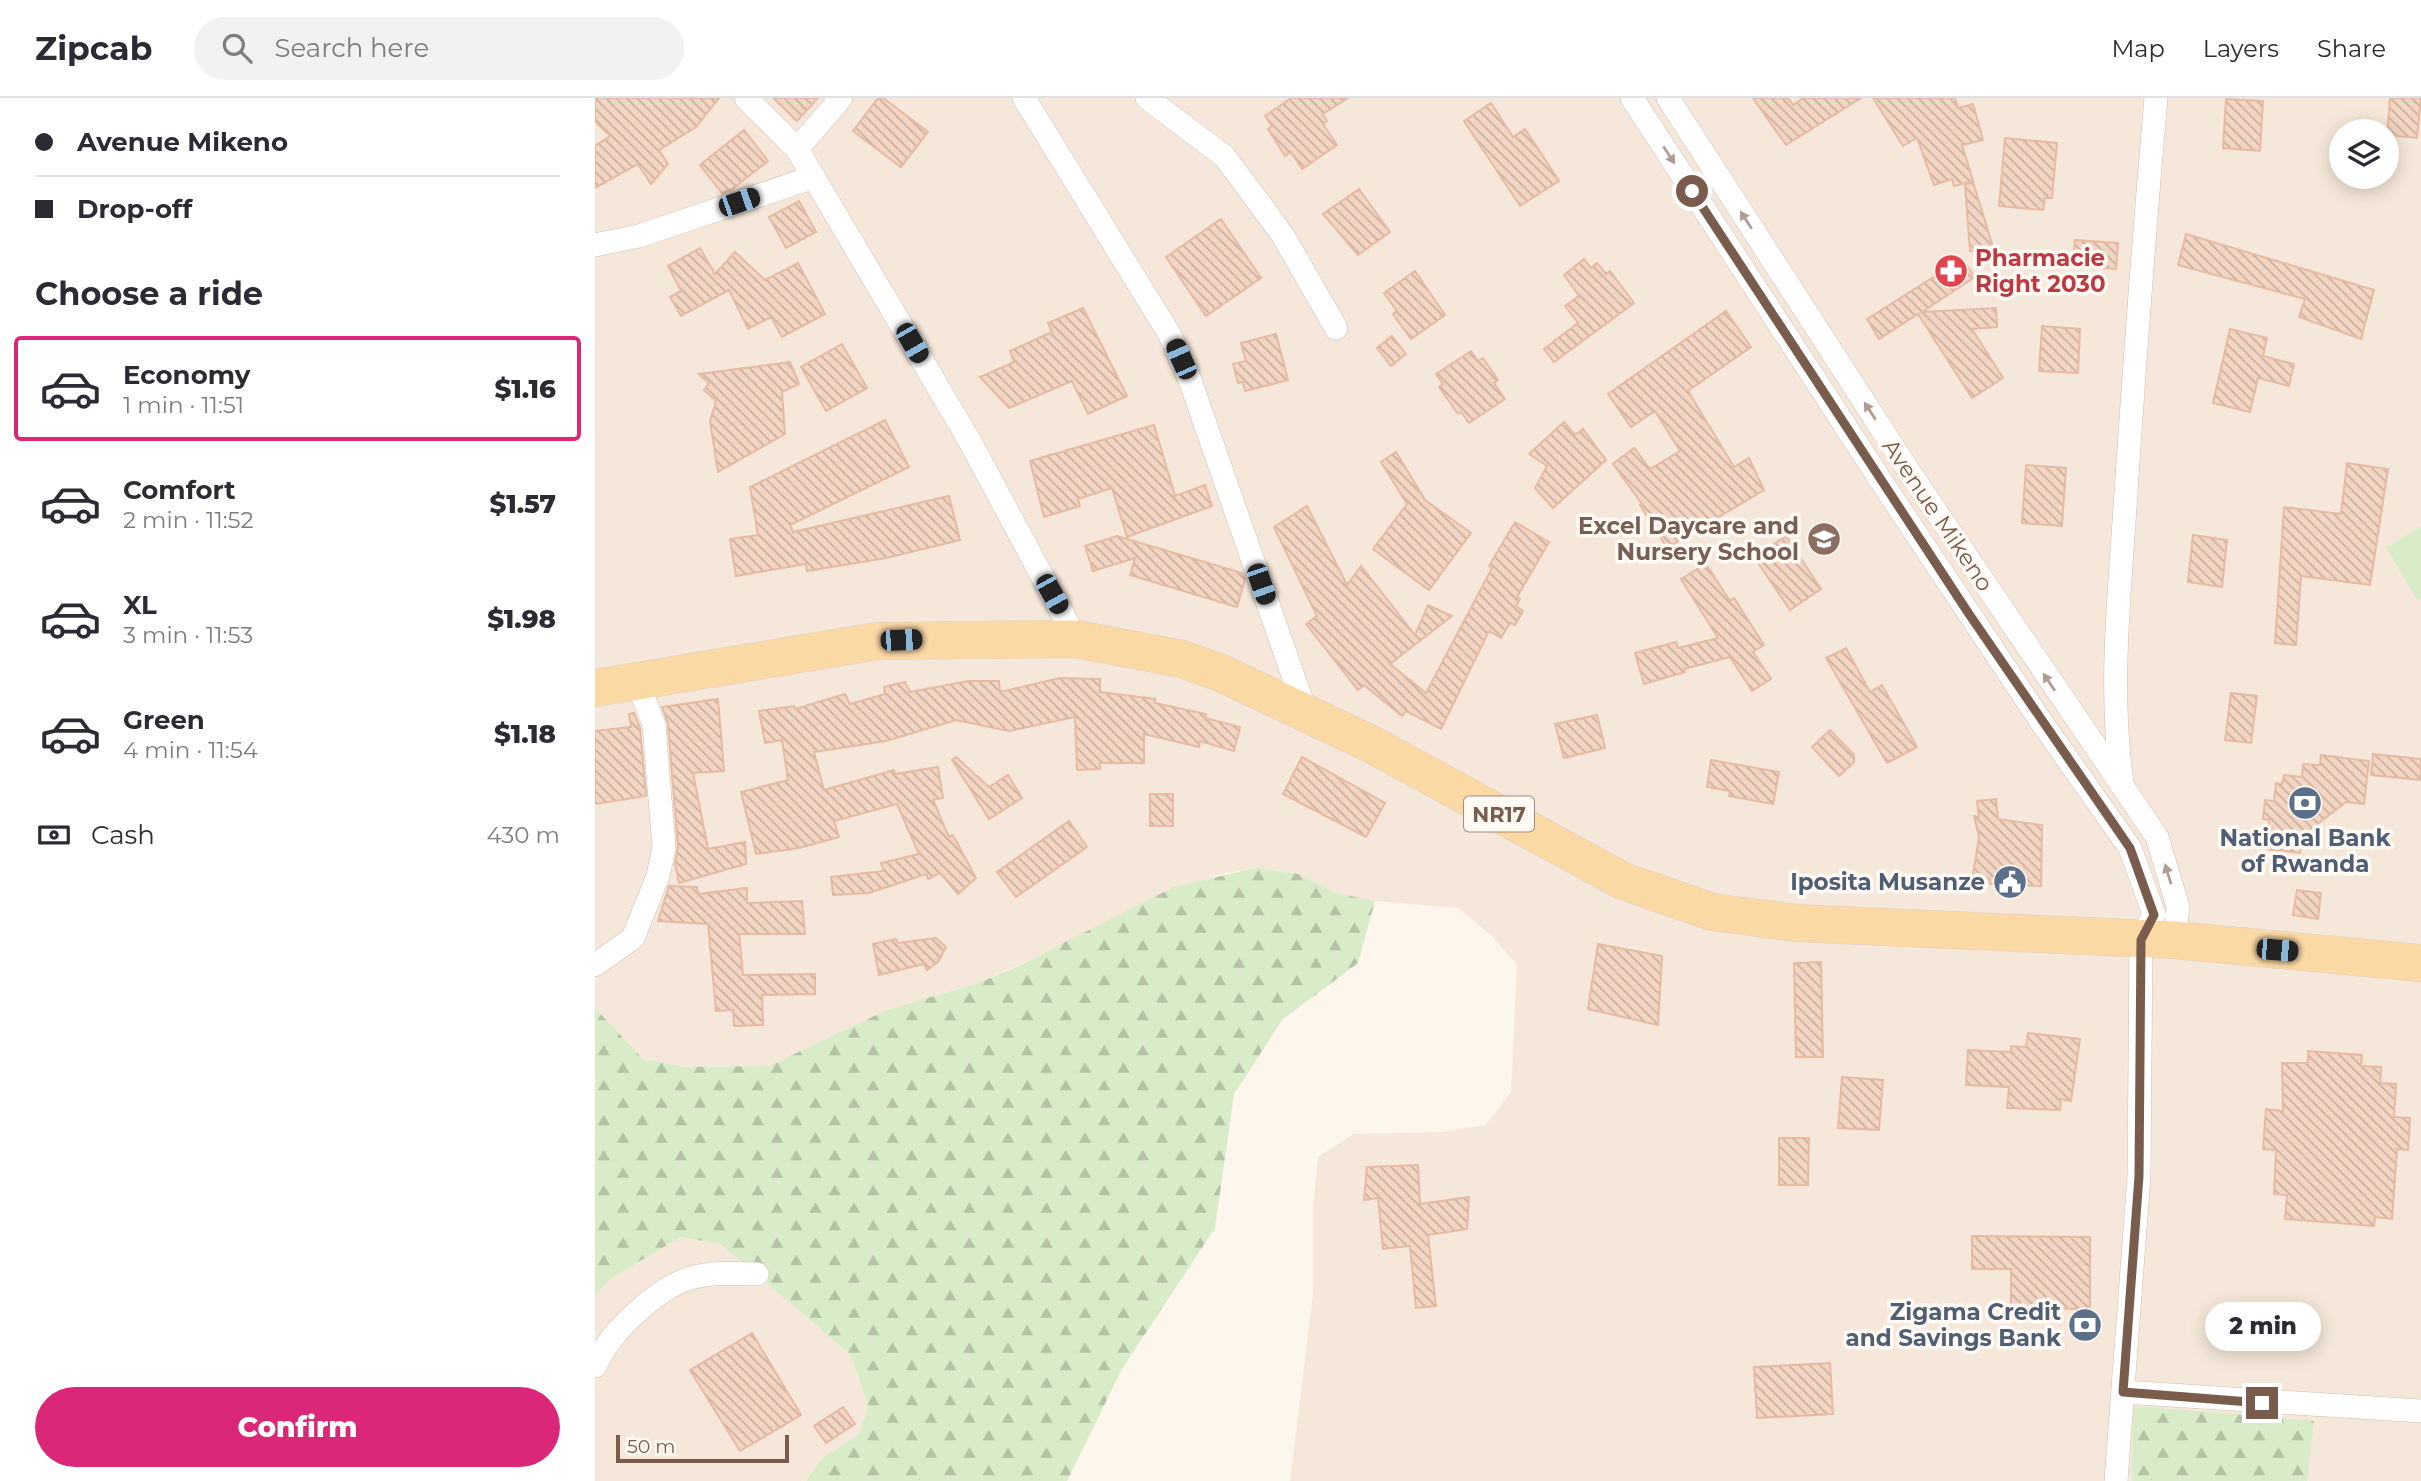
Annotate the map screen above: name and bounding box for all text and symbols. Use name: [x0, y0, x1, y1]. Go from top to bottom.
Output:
search box: [194, 17, 684, 80]
text: Zipcab: [35, 28, 152, 68]
icon: search: [218, 29, 256, 67]
text: Search here: [274, 32, 429, 64]
text: Map: [2111, 34, 2165, 63]
text: Layers: [2203, 34, 2279, 63]
text: Share: [2317, 34, 2386, 63]
map controls: [2329, 119, 2399, 189]
button: layers: [2329, 119, 2399, 189]
text: Avenue Mikeno: [77, 126, 288, 158]
one-way arrow: [1663, 146, 1676, 165]
route start: [1676, 175, 1708, 207]
car: [716, 185, 763, 219]
text: Drop-off: [77, 193, 192, 225]
one-way arrow: [1739, 210, 1752, 230]
place label: Pharmacie Right 2030: [1975, 244, 2106, 298]
pharmacy icon: Pharmacie Right 2030: [1932, 252, 1970, 290]
text: Choose a ride: [35, 274, 263, 313]
car: [893, 320, 932, 366]
car: [1163, 336, 1200, 382]
icon: car: [39, 357, 102, 420]
text: Economy: [123, 359, 250, 391]
text: $1.16: [495, 373, 556, 405]
text: 1 min · 11:51: [123, 391, 244, 419]
one-way arrow: [1863, 401, 1876, 420]
street label: Avenue Mikeno: [1877, 433, 1999, 597]
icon: car: [39, 472, 102, 535]
text: Comfort: [123, 474, 235, 506]
text: $1.57: [490, 488, 556, 520]
text: 2 min · 11:52: [123, 506, 254, 534]
place label: Excel Daycare and Nursery School: [1578, 512, 1799, 566]
school or university icon: Excel Daycare and Nursery School: [1805, 520, 1843, 558]
car: [1245, 561, 1278, 607]
car: [1033, 571, 1072, 617]
icon: car: [39, 587, 102, 650]
text: XL: [123, 589, 157, 621]
text: $1.98: [487, 603, 556, 635]
text: 3 min · 11:53: [123, 621, 253, 649]
car: [880, 629, 923, 651]
one-way arrow: [2043, 672, 2056, 692]
icon: car: [39, 702, 102, 765]
text: Green: [123, 704, 205, 736]
text: $1.18: [494, 718, 556, 750]
text: 4 min · 11:54: [123, 736, 258, 764]
bank icon: National Bank of Rwanda: [2286, 784, 2324, 822]
road number: NR17: [1464, 796, 1534, 832]
icon: cash: [35, 816, 73, 854]
text: Cash: [91, 819, 155, 851]
text: 430 m: [487, 821, 560, 849]
place label: National Bank of Rwanda: [2219, 824, 2391, 878]
public building icon: Iposita Musanze: [1991, 863, 2029, 901]
one-way arrow: [2163, 863, 2173, 884]
place label: Iposita Musanze: [1790, 868, 1985, 896]
car: [2256, 938, 2299, 962]
place label: Zigama Credit and Savings Bank: [1846, 1298, 2062, 1352]
callout: 2 min: [2204, 1302, 2320, 1350]
bank icon: Zigama Credit and Savings Bank: [2066, 1306, 2104, 1344]
text: 2 min: [2229, 1312, 2297, 1340]
button: Confirm: [35, 1387, 560, 1467]
route end: [2246, 1387, 2278, 1419]
scale bar: [616, 1432, 789, 1464]
text: 50 m: [627, 1435, 675, 1458]

